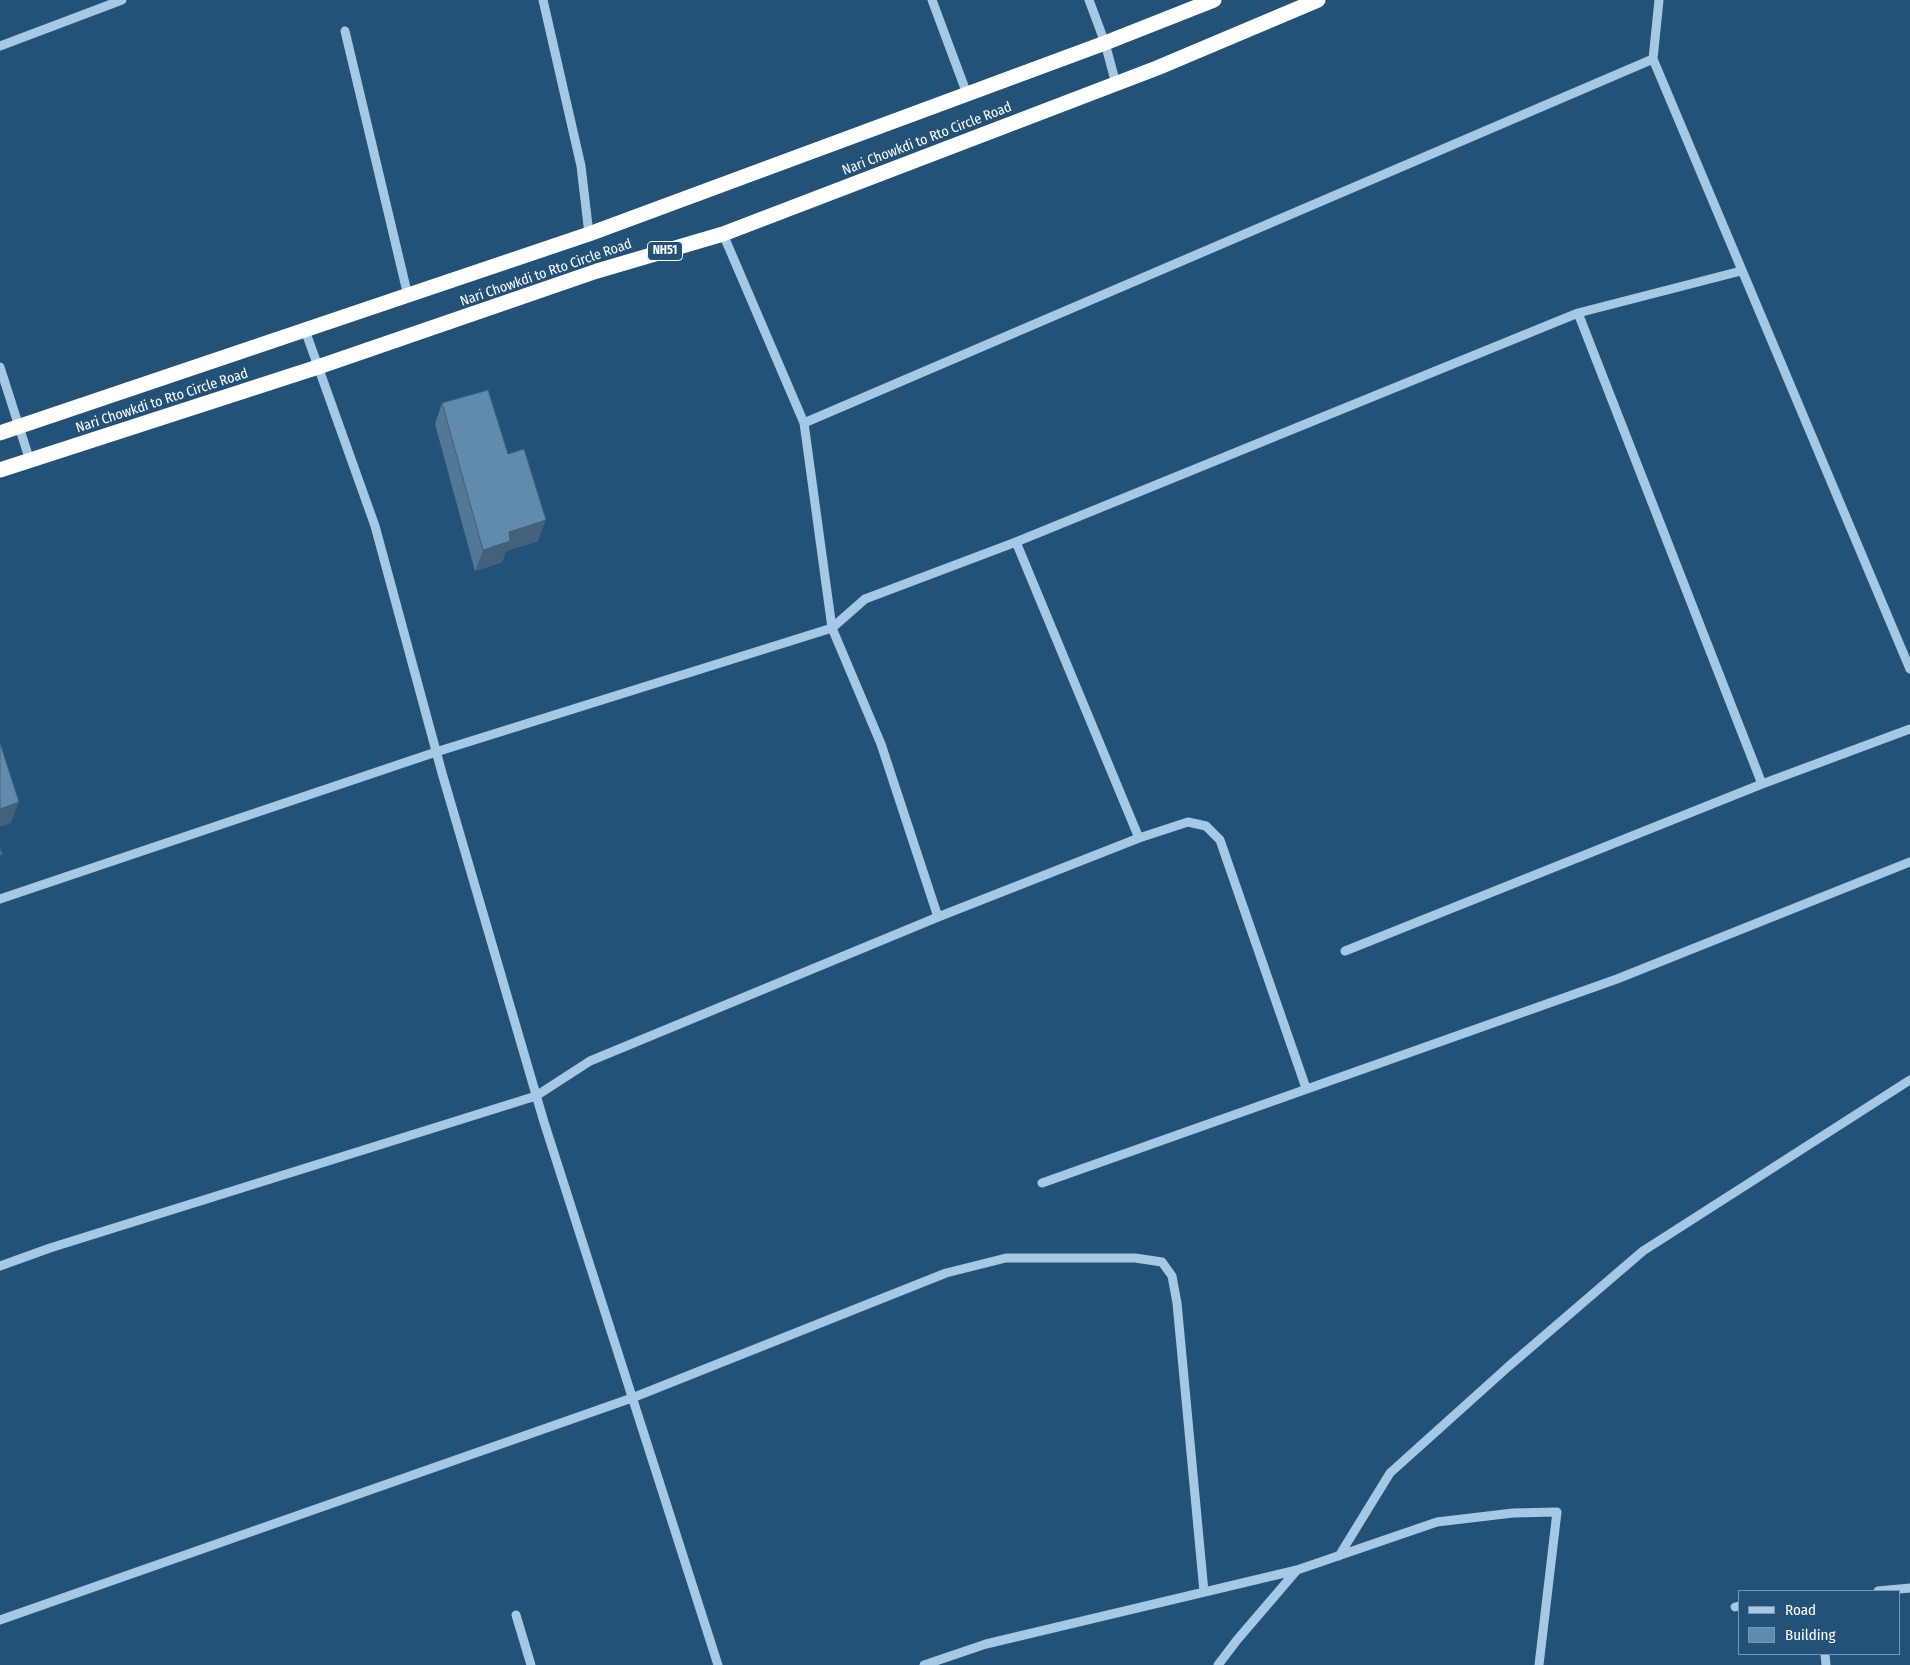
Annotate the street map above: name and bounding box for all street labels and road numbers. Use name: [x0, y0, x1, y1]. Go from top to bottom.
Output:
street label: Nari Chowkdi to Rto Circle Road: [840, 99, 1014, 179]
street label: Nari Chowkdi to Rto Circle Road: [458, 236, 634, 310]
road number: NH51: [648, 242, 682, 260]
street label: Nari Chowkdi to Rto Circle Road: [74, 365, 250, 437]

